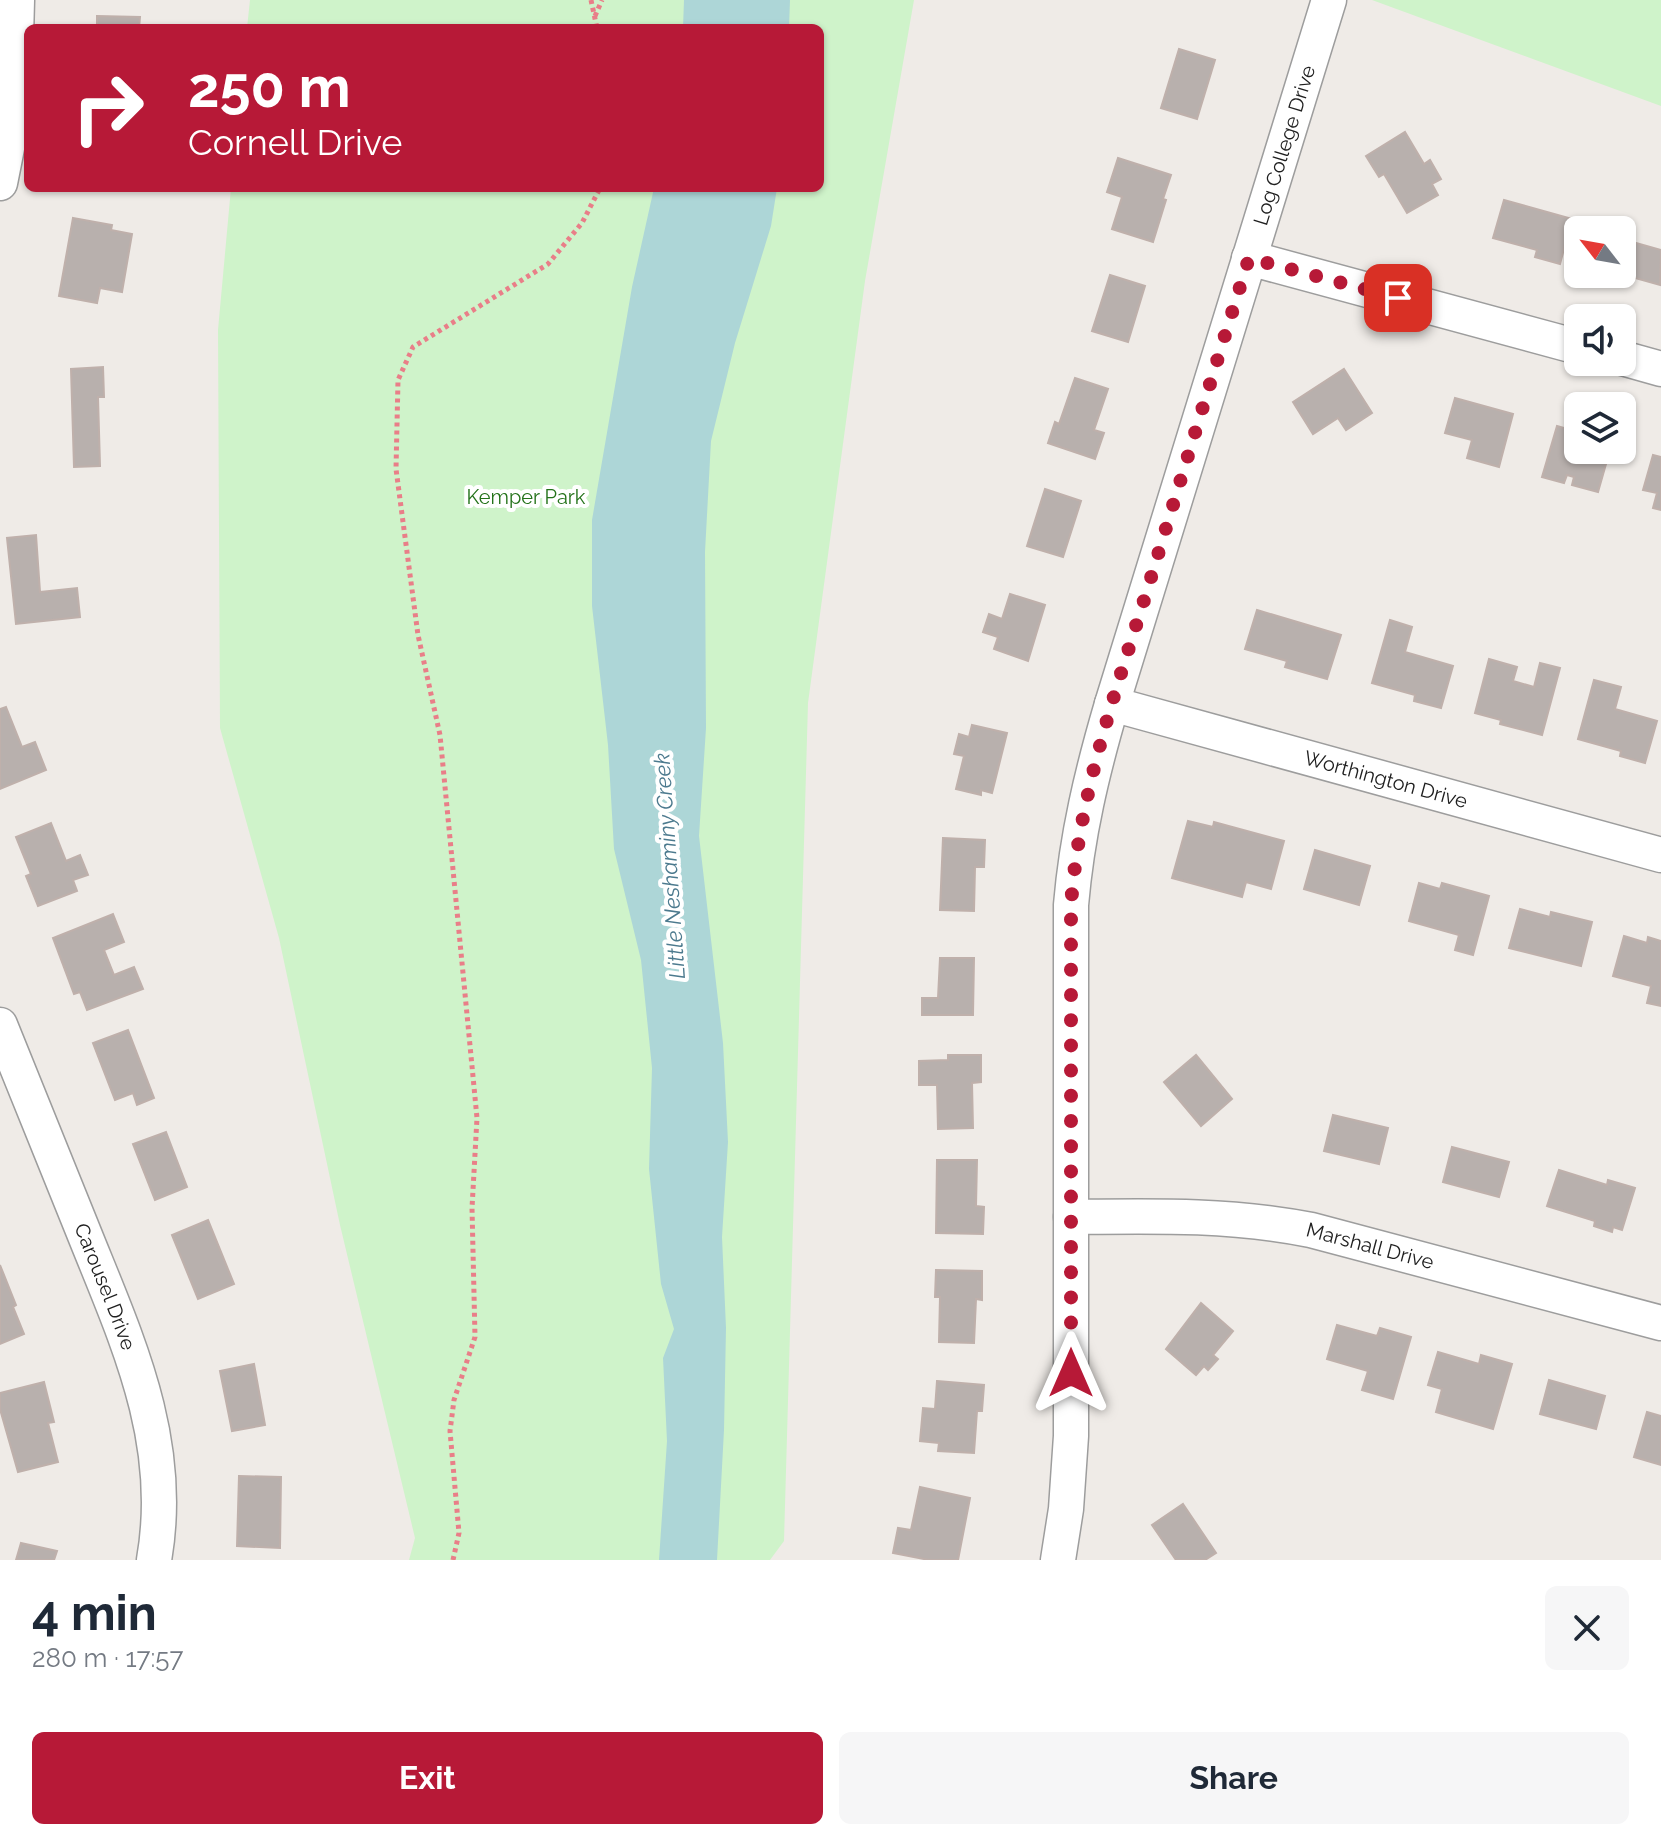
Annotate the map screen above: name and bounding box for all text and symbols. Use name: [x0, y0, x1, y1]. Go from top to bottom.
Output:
text: 250 m: [188, 54, 351, 120]
icon: right: [56, 56, 160, 160]
street label: Log College Drive: [1248, 62, 1320, 228]
text: Cornell Drive: [188, 121, 402, 163]
north arrow: [1564, 216, 1636, 288]
map controls: [1564, 216, 1636, 464]
pin: [1364, 264, 1432, 332]
icon: arrive: [1376, 276, 1420, 320]
button: sound: [1564, 304, 1636, 376]
button: layers: [1564, 392, 1636, 464]
park label: Kemper Park: [467, 485, 586, 509]
street label: Worthington Drive: [1301, 745, 1470, 813]
water label: Little Neshaminy Creek: [648, 752, 690, 980]
street label: Marshall Drive: [1304, 1217, 1437, 1274]
street label: Carousel Drive: [69, 1220, 141, 1353]
position arrow: [1029, 1331, 1113, 1415]
text: 4 min: [32, 1585, 157, 1641]
button: close: [1545, 1586, 1629, 1670]
text: 280 m · 17:57: [32, 1643, 183, 1673]
button: Exit: [32, 1732, 823, 1824]
button: Share: [839, 1732, 1629, 1824]

